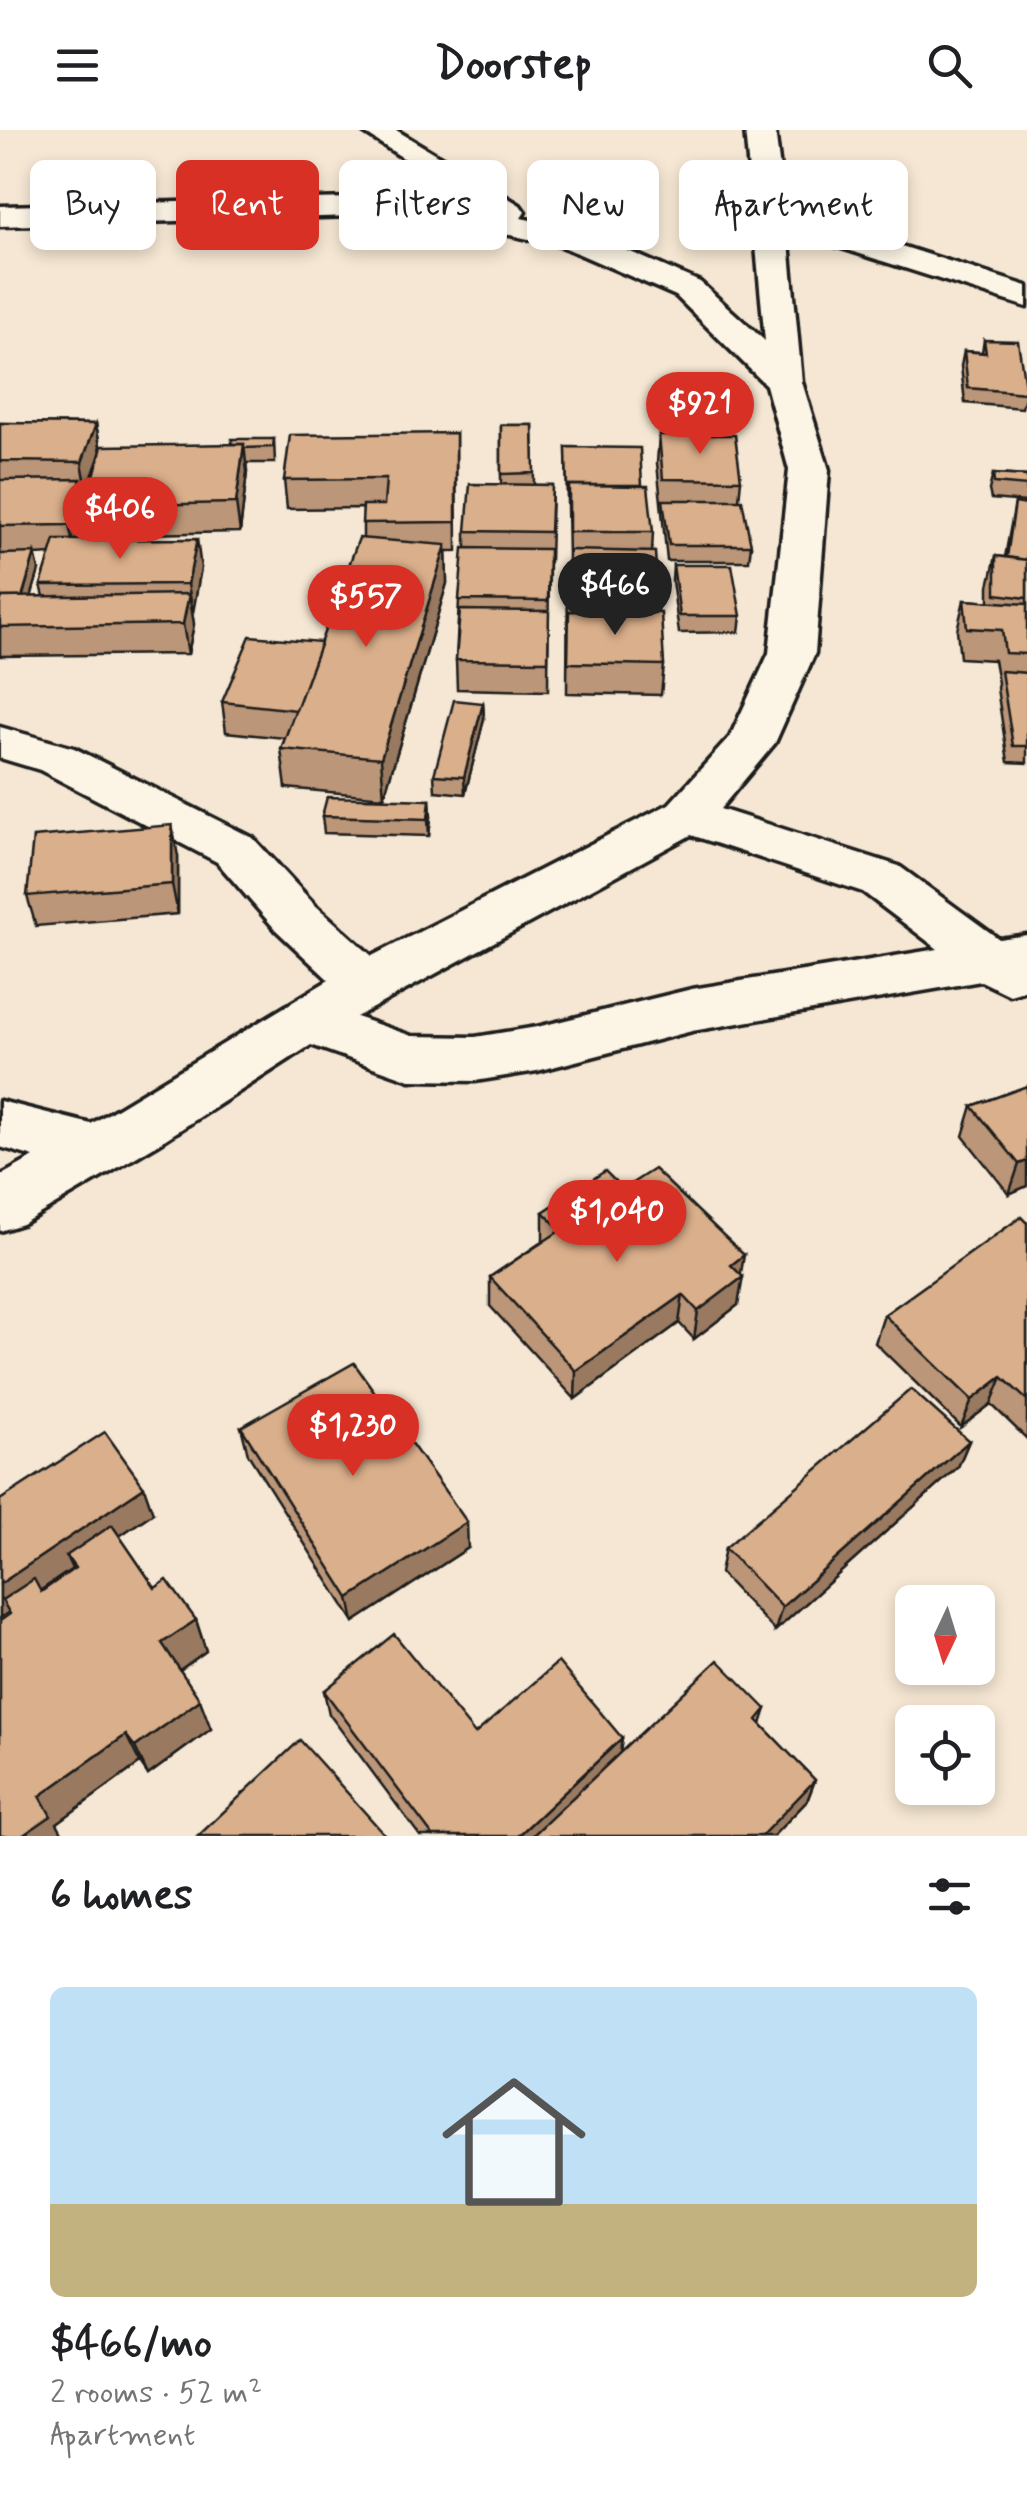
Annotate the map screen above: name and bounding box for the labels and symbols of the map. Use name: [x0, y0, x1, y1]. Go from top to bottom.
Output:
pin: $921: [641, 372, 759, 457]
pin: $406: [61, 477, 179, 562]
pin: $466: [556, 553, 674, 638]
pin: $557: [307, 565, 425, 650]
pin: $1,040: [536, 1180, 698, 1265]
pin: $1,230: [272, 1394, 434, 1479]
north arrow: [895, 1585, 995, 1685]

